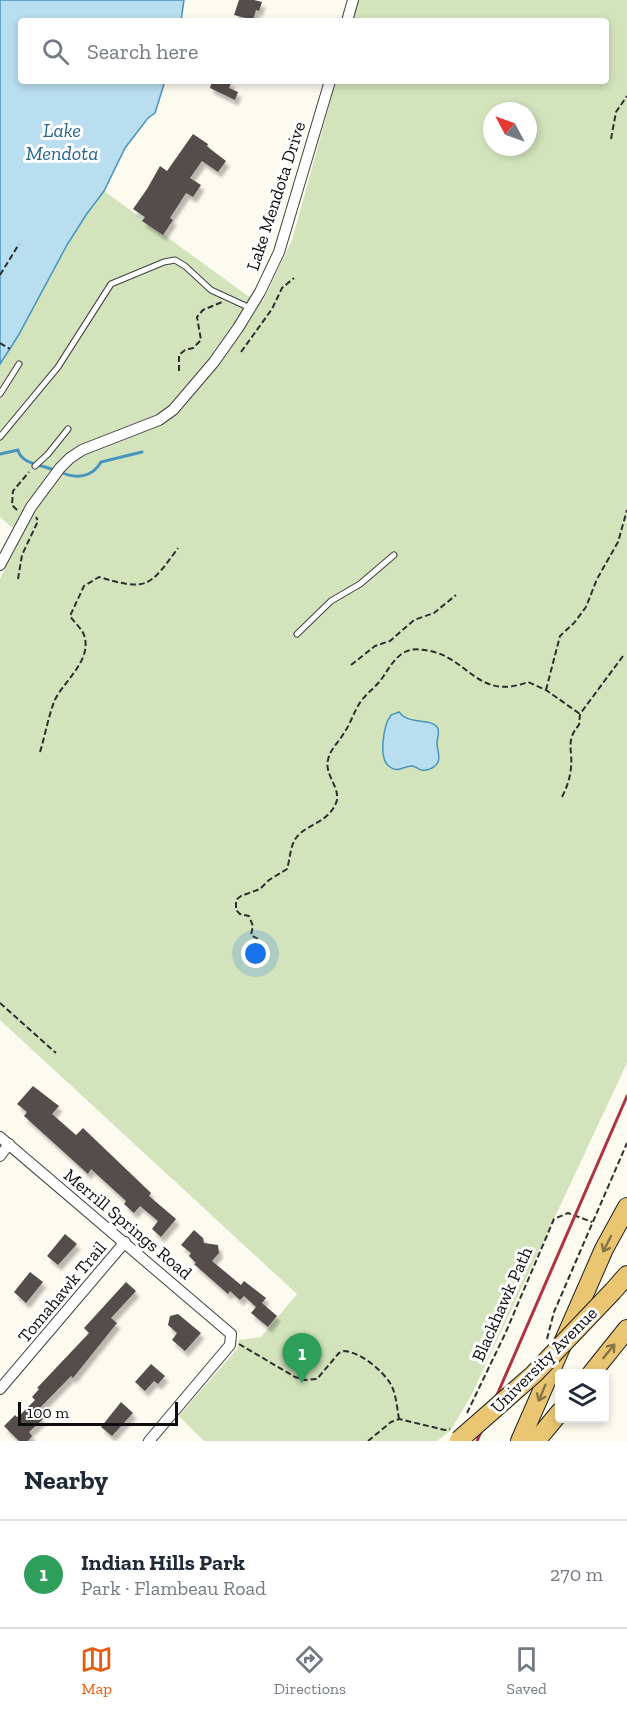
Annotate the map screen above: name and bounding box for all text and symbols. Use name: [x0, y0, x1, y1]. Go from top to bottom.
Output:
search box: [18, 18, 609, 84]
icon: search: [39, 35, 72, 68]
text: Search here: [87, 38, 198, 65]
north arrow: [483, 102, 537, 156]
water label: Lake Mendota: [26, 118, 98, 165]
street label: Lake Mendota Drive: [242, 119, 310, 273]
your location: [241, 939, 270, 968]
street label: Merrill Springs Road: [59, 1164, 197, 1284]
one-way arrow: [601, 1234, 612, 1252]
street label: Tomahawk Trail: [13, 1237, 111, 1347]
street label: Blackhawk Path: [467, 1243, 537, 1365]
street label: University Avenue: [486, 1302, 602, 1418]
pin: 1: [282, 1334, 322, 1383]
one-way arrow: [602, 1344, 616, 1359]
map controls: [555, 1369, 609, 1423]
button: layers: [555, 1369, 609, 1423]
one-way arrow: [536, 1384, 547, 1402]
scale bar: [18, 1399, 178, 1426]
text: 100 m: [27, 1403, 69, 1422]
text: Nearby: [24, 1464, 108, 1496]
text: Indian Hills Park: [81, 1549, 245, 1576]
text: 1: [39, 1562, 48, 1586]
text: 270 m: [550, 1562, 603, 1586]
text: Park · Flambeau Road: [81, 1576, 266, 1600]
tab: Map: [80, 1643, 113, 1698]
tab: Directions: [274, 1643, 346, 1698]
tab: Saved: [507, 1643, 547, 1698]

